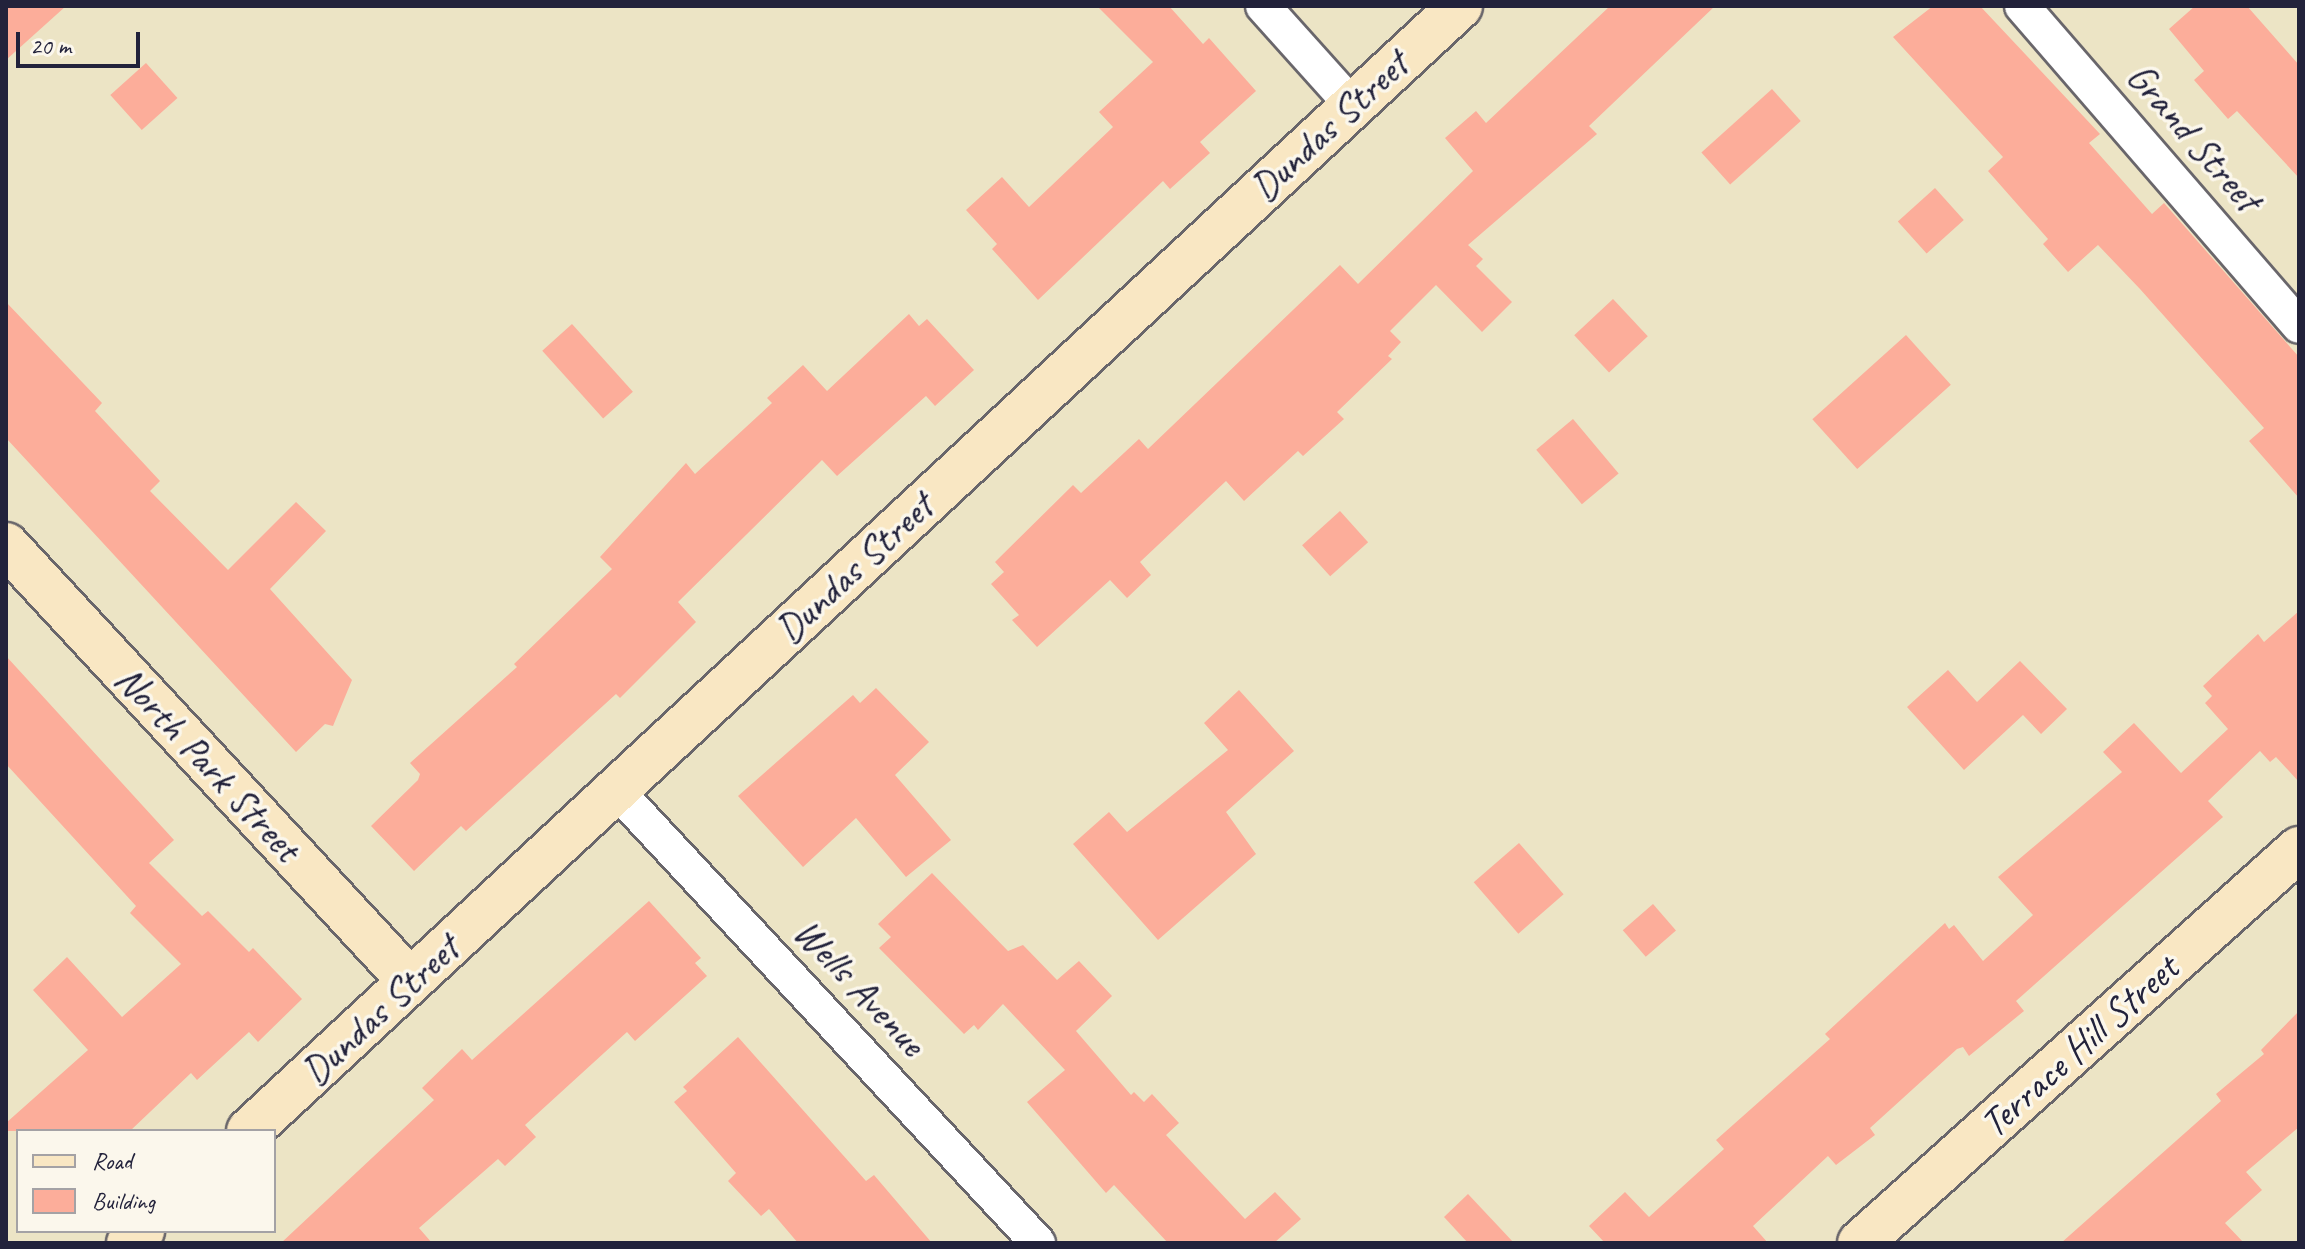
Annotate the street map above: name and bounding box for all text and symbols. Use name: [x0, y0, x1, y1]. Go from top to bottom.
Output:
scale bar: [20, 16, 144, 66]
text: 20 m: [30, 31, 71, 61]
street label: Dundas Street: [1240, 41, 1418, 211]
street label: Grand Street: [2116, 53, 2272, 221]
street label: Dundas Street: [765, 483, 943, 653]
street label: North Park Street: [104, 654, 312, 872]
street label: Wells Avenue: [784, 908, 936, 1066]
street label: Dundas Street: [291, 925, 469, 1095]
street label: Terrace Hill Street: [1970, 944, 2188, 1148]
legend: [16, 1129, 276, 1233]
text: Road: [92, 1146, 132, 1176]
text: Building: [92, 1186, 155, 1216]

